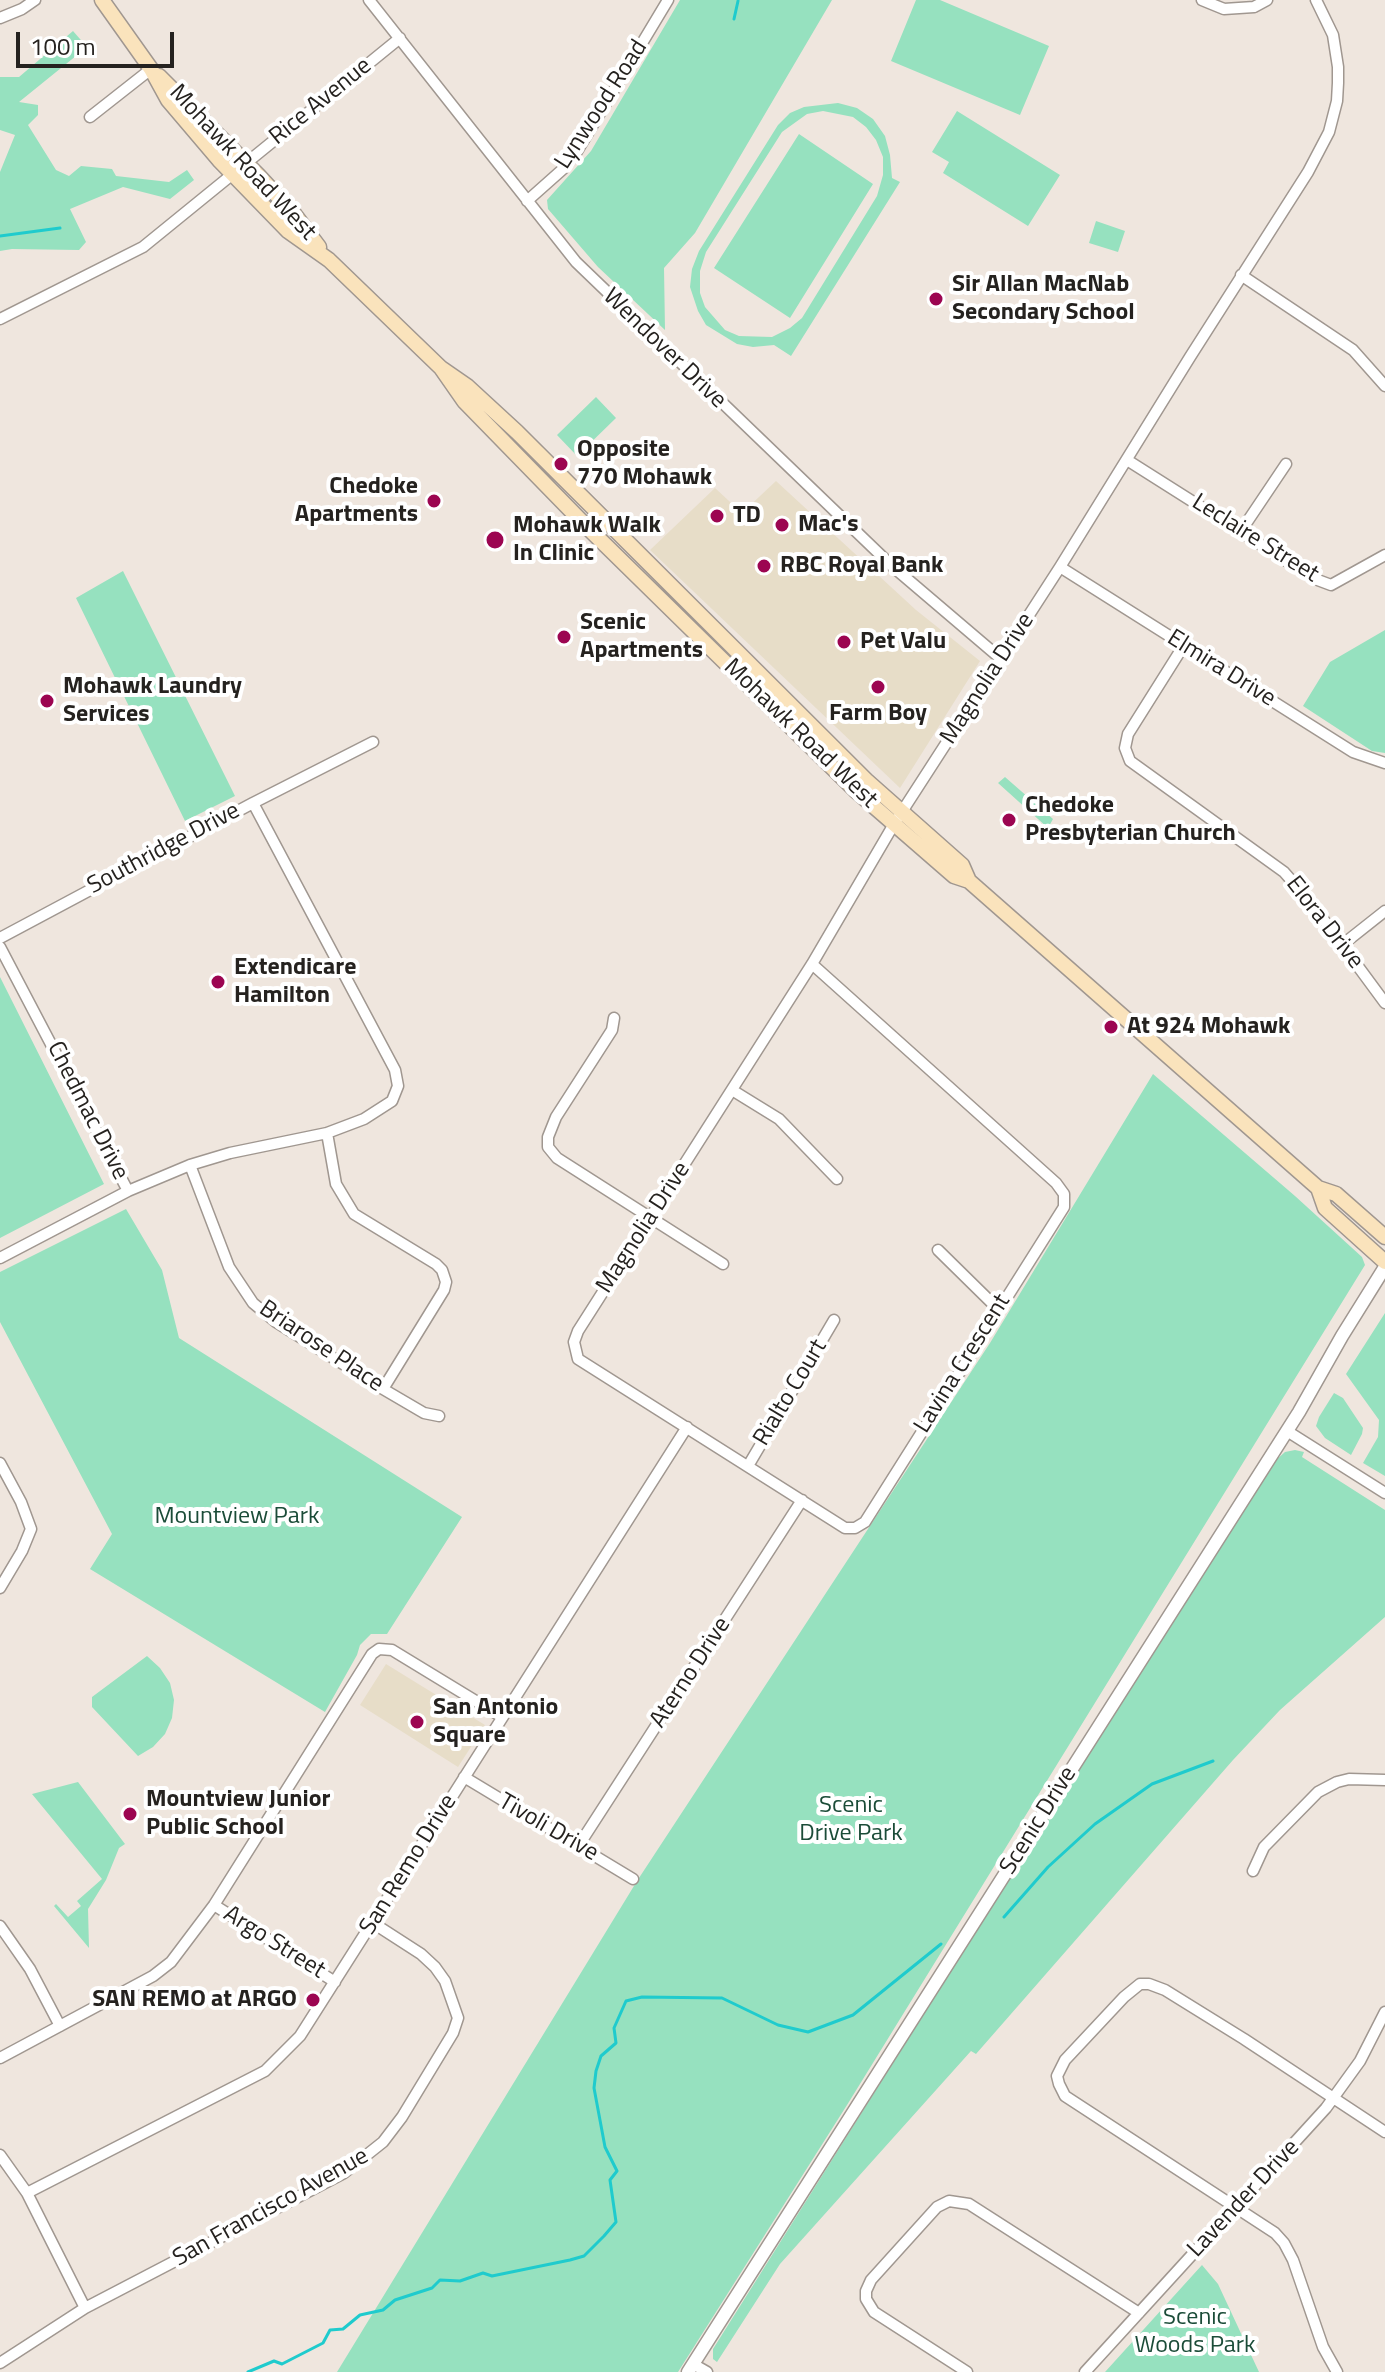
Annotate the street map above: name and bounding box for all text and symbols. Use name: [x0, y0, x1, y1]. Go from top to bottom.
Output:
scale bar: [20, 16, 178, 66]
text: 100 m: [30, 28, 96, 64]
street label: Lynwood Road: [550, 35, 654, 175]
street label: Rice Avenue: [264, 52, 378, 152]
street label: Mohawk Road West: [162, 79, 322, 247]
place label: Sir Allan MacNab Secondary School: [952, 271, 1135, 327]
street label: Wendover Drive: [596, 283, 732, 415]
marker: Sir Allan MacNab Secondary School: [927, 290, 945, 308]
place label: Opposite 770 Mohawk: [577, 436, 712, 492]
marker: Opposite 770 Mohawk: [552, 455, 570, 473]
place label: Chedoke Apartments: [295, 473, 418, 529]
street label: Leclaire Street: [1186, 489, 1324, 589]
marker: Chedoke Apartments: [425, 492, 443, 510]
place label: TD: [733, 502, 761, 530]
marker: TD: [708, 507, 726, 525]
place label: Mac's: [798, 511, 859, 539]
place label: Mohawk Walk In Clinic: [513, 512, 661, 568]
marker: Mac's: [773, 516, 791, 534]
marker: Mohawk Walk In Clinic: [484, 529, 506, 551]
place label: RBC Royal Bank: [780, 552, 943, 580]
marker: RBC Royal Bank: [755, 557, 773, 575]
street label: Magnolia Drive: [935, 608, 1041, 750]
place label: Scenic Apartments: [580, 609, 703, 665]
street label: Elmira Drive: [1162, 624, 1280, 714]
marker: Scenic Apartments: [555, 628, 573, 646]
place label: Pet Valu: [860, 628, 946, 656]
marker: Pet Valu: [835, 633, 853, 651]
street label: Mohawk Road West: [717, 653, 883, 815]
place label: Mohawk Laundry Services: [63, 673, 242, 729]
marker: Farm Boy: [869, 678, 887, 696]
marker: Mohawk Laundry Services: [38, 692, 56, 710]
place label: Farm Boy: [829, 700, 927, 728]
place label: Chedoke Presbyterian Church: [1025, 792, 1236, 848]
street label: Southridge Drive: [83, 797, 245, 901]
marker: Chedoke Presbyterian Church: [1000, 811, 1018, 829]
street label: Elora Drive: [1279, 871, 1369, 975]
place label: Extendicare Hamilton: [234, 954, 356, 1010]
marker: Extendicare Hamilton: [209, 973, 227, 991]
place label: At 924 Mohawk: [1127, 1013, 1290, 1041]
marker: At 924 Mohawk: [1102, 1018, 1120, 1036]
street label: Chedmac Drive: [40, 1037, 134, 1185]
street label: Magnolia Drive: [591, 1157, 697, 1299]
street label: Lavina Crescent: [909, 1289, 1017, 1439]
street label: Briarose Place: [253, 1295, 389, 1399]
street label: Rialto Court: [748, 1335, 834, 1451]
park label: Mountview Park: [155, 1503, 319, 1531]
street label: Aterno Drive: [645, 1612, 737, 1734]
place label: San Antonio Square: [433, 1694, 558, 1750]
marker: San Antonio Square: [408, 1713, 426, 1731]
street label: Scenic Drive: [995, 1762, 1083, 1880]
place label: Mountview Junior Public School: [146, 1786, 330, 1842]
street label: Tivoli Drive: [493, 1788, 603, 1868]
street label: San Remo Drive: [354, 1789, 464, 1941]
park label: Scenic Drive Park: [799, 1792, 903, 1848]
marker: Mountview Junior Public School: [121, 1805, 139, 1823]
street label: Argo Street: [218, 1900, 330, 1986]
place label: SAN REMO at ARGO: [92, 1986, 297, 2014]
marker: SAN REMO at ARGO: [304, 1991, 322, 2009]
street label: Lavender Drive: [1182, 2134, 1306, 2264]
street label: San Francisco Avenue: [168, 2142, 374, 2274]
park label: Scenic Woods Park: [1134, 2304, 1256, 2360]

